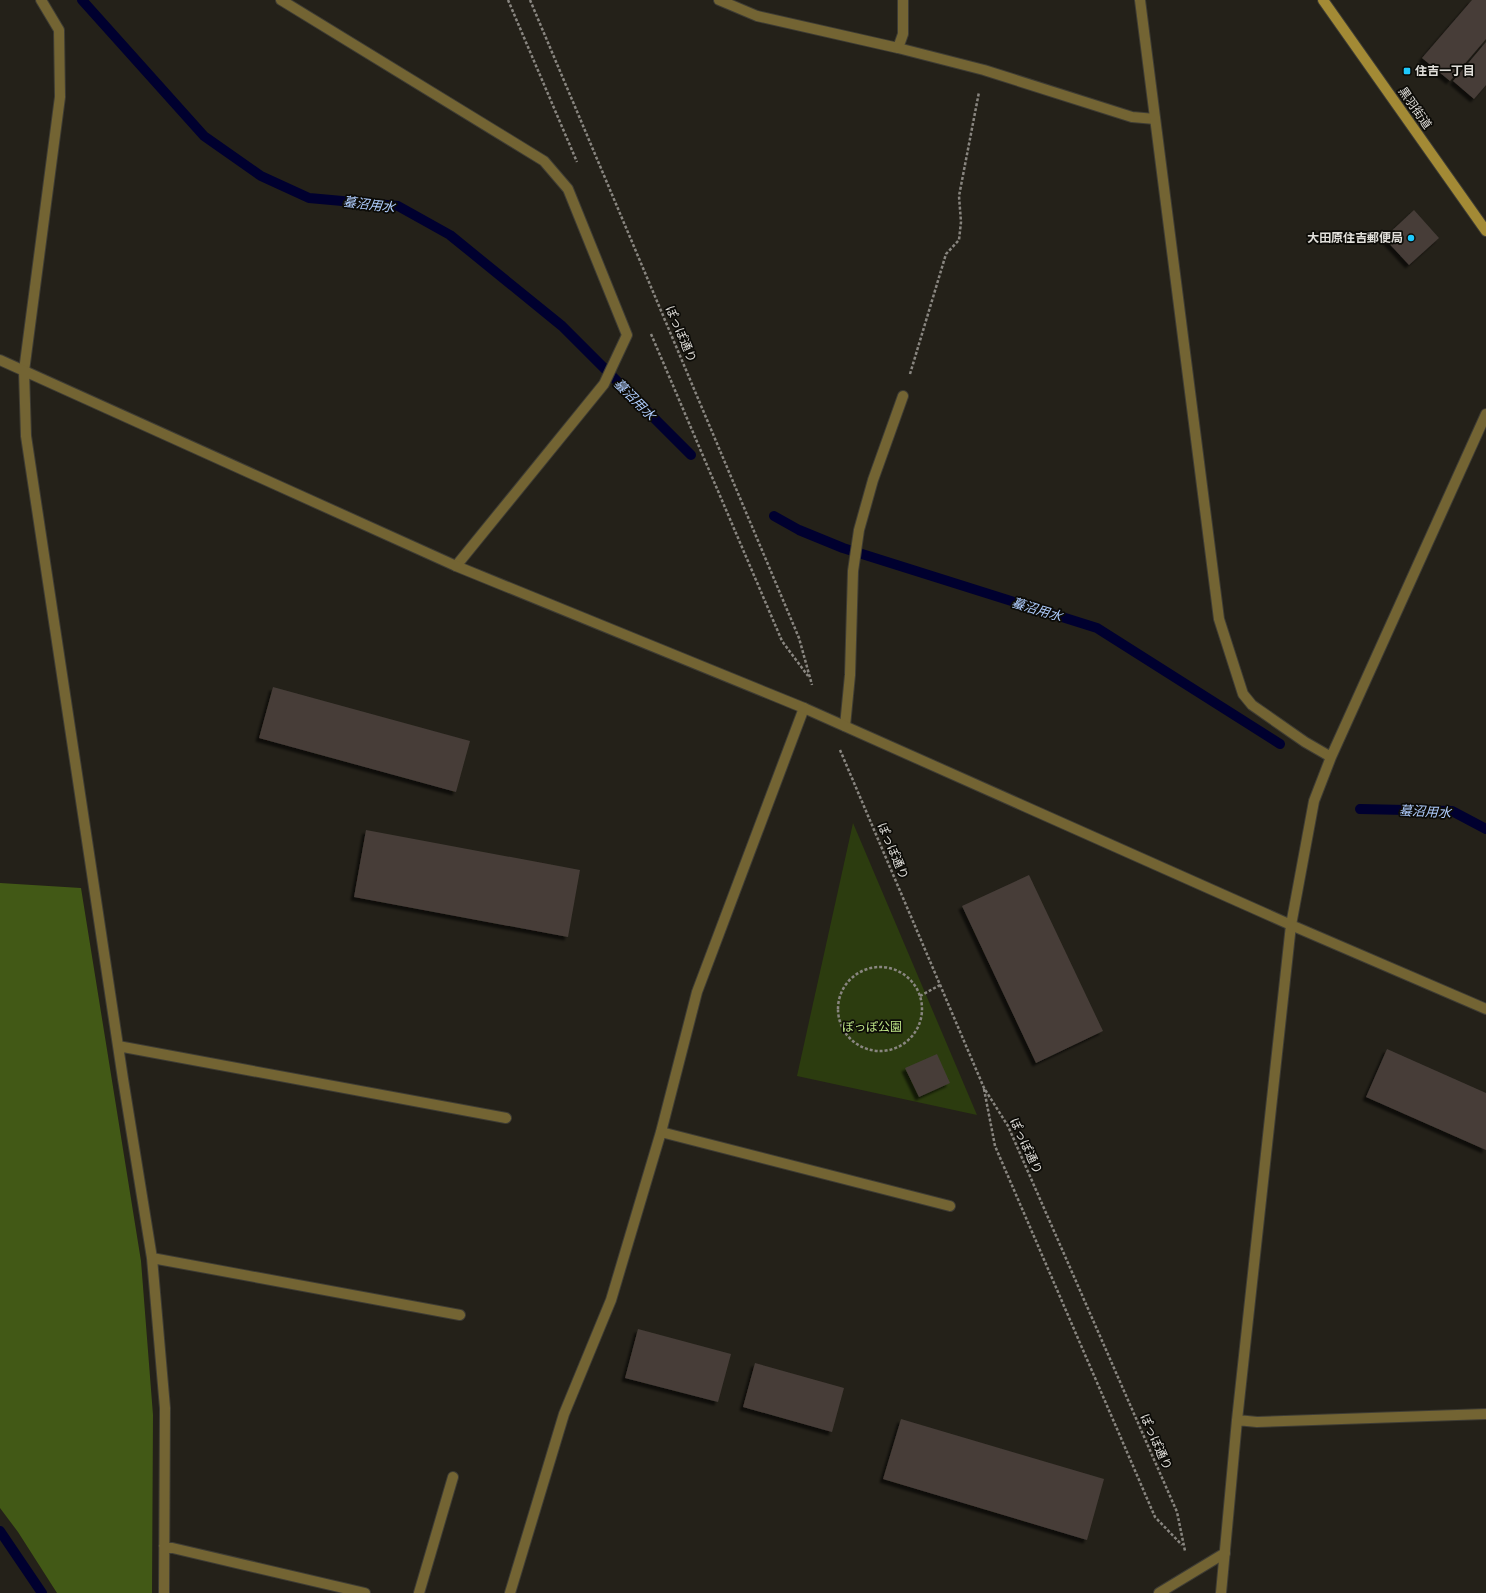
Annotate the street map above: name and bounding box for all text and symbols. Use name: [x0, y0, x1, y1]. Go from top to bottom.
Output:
place label: 住吉一丁目: [1415, 63, 1475, 77]
marker: 住吉一丁目: [1402, 66, 1412, 76]
street label: 黒羽街道: [1396, 84, 1435, 131]
water label: 蟇沼用水: [342, 193, 398, 215]
place label: 大田原住吉郵便局: [1307, 230, 1403, 244]
marker: 大田原住吉郵便局: [1406, 233, 1416, 243]
street label: ぽっぽ通り: [664, 303, 700, 364]
water label: 蟇沼用水: [611, 375, 660, 424]
water label: 蟇沼用水: [1010, 594, 1066, 625]
water label: 蟇沼用水: [1399, 802, 1453, 820]
street label: ぽっぽ通り: [876, 820, 912, 881]
park label: ぽっぽ公園: [842, 1019, 902, 1033]
street label: ぽっぽ通り: [1008, 1115, 1046, 1176]
street label: ぽっぽ通り: [1138, 1411, 1176, 1472]

